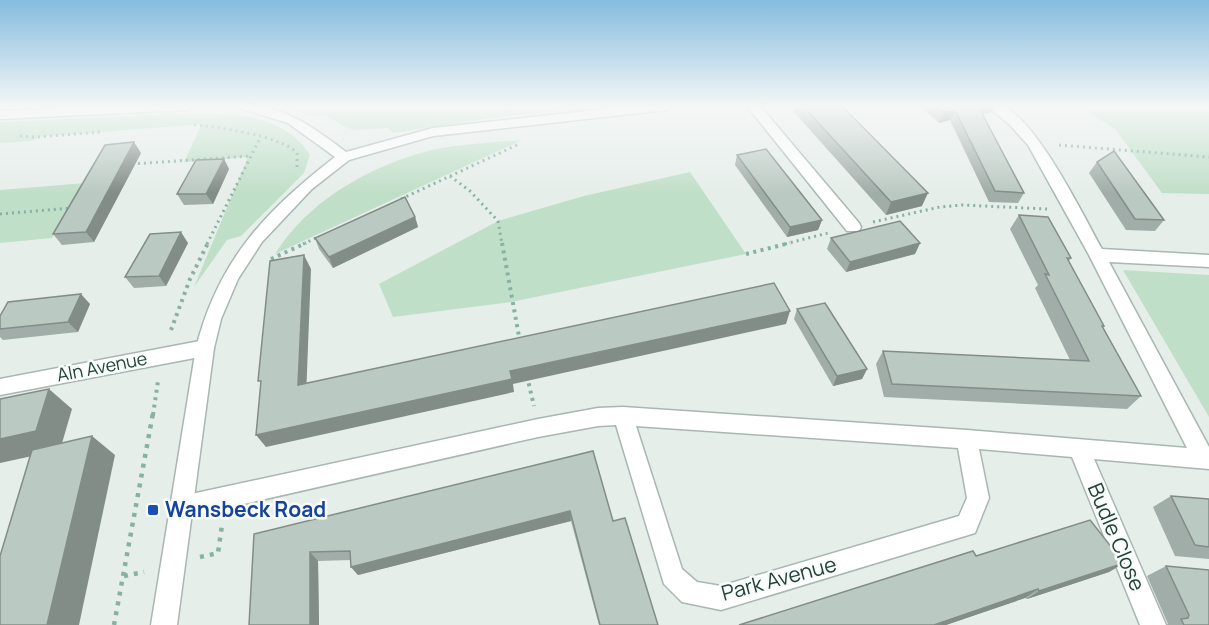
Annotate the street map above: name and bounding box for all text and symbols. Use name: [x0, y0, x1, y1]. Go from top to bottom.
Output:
street label: Aln Avenue: [55, 346, 149, 387]
street label: Budle Close: [1082, 478, 1152, 595]
place label: Wansbeck Road: [165, 495, 326, 523]
marker: Wansbeck Road: [146, 503, 160, 517]
street label: Park Avenue: [718, 549, 839, 607]

